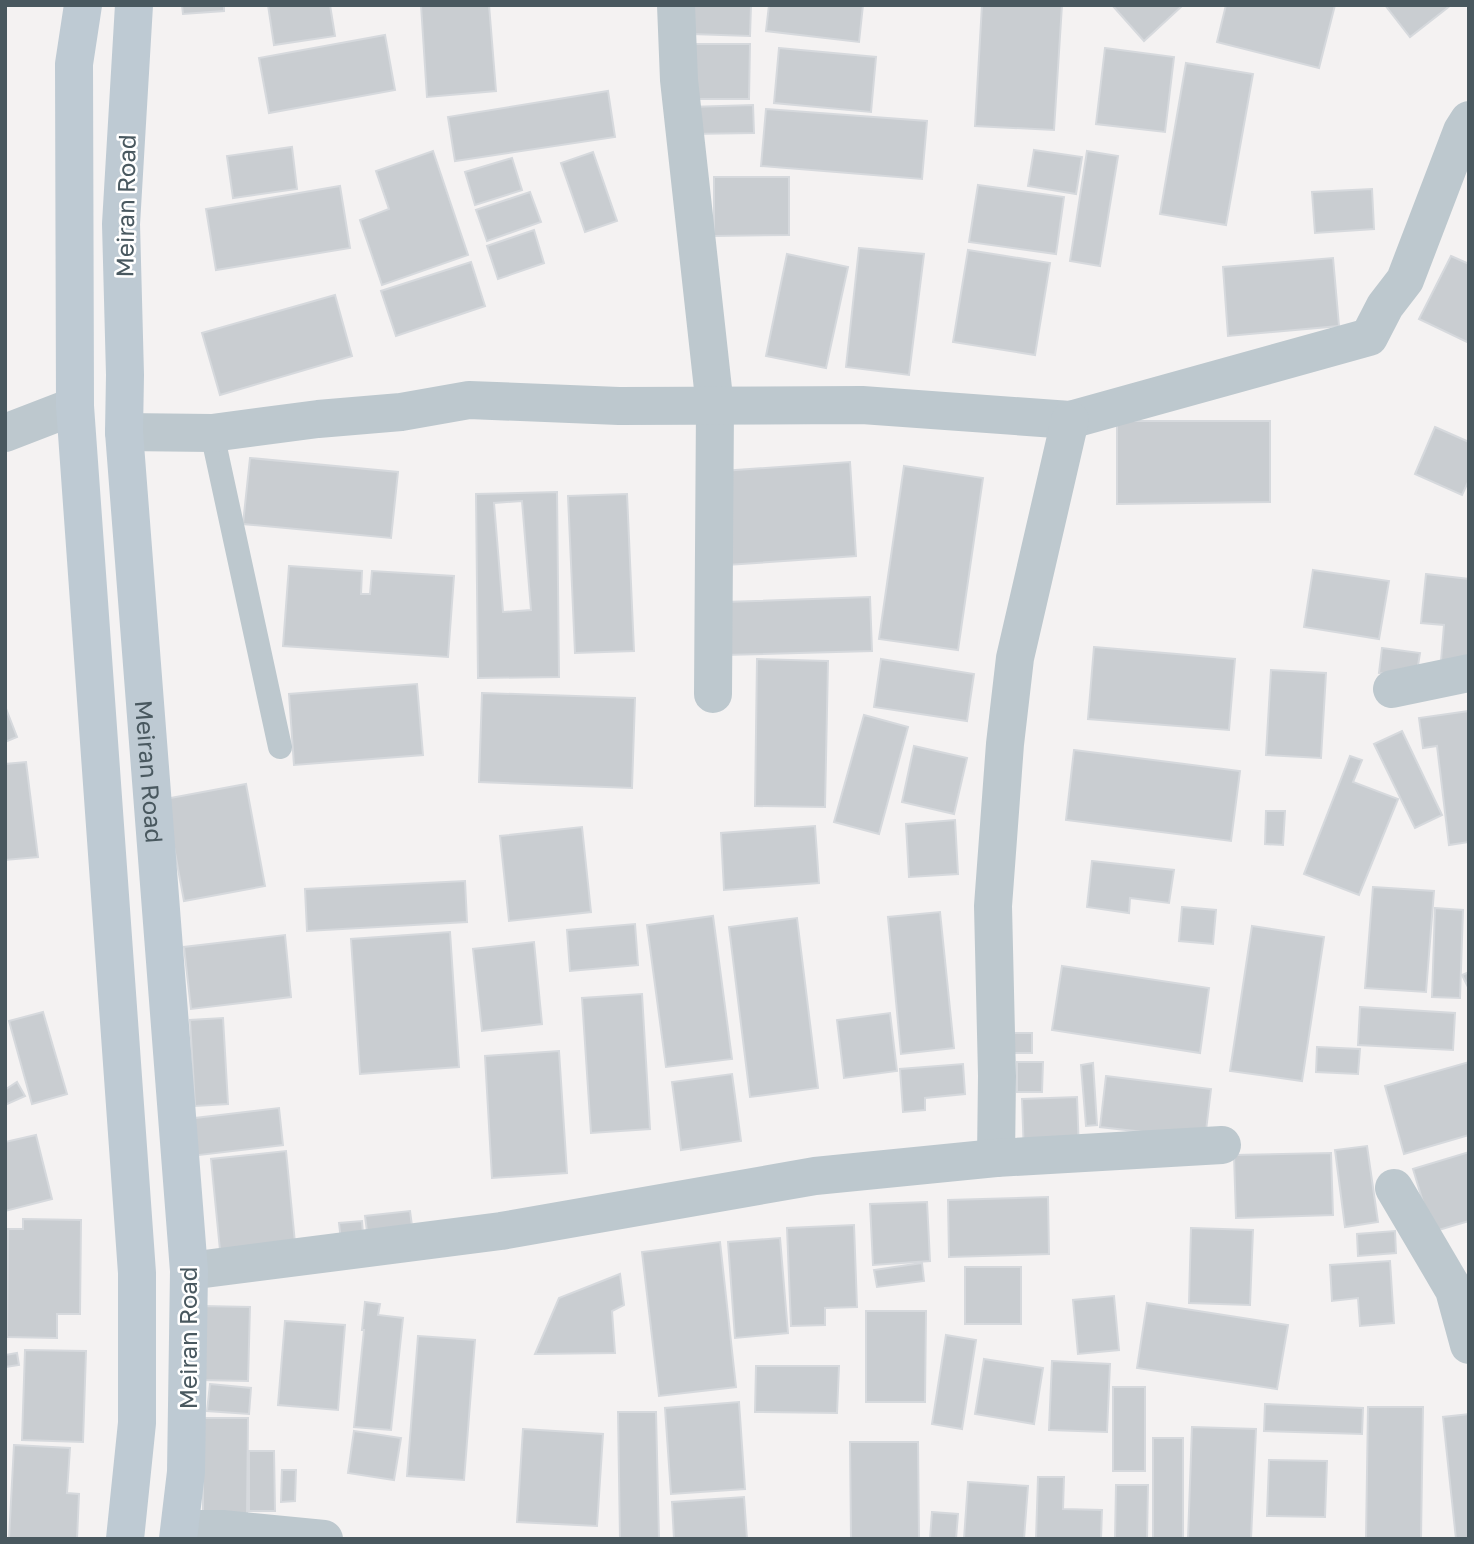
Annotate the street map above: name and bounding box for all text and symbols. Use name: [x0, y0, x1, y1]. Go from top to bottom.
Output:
street label: Meiran Road: [109, 134, 141, 278]
street label: Meiran Road: [130, 699, 170, 844]
street label: Meiran Road: [173, 1266, 202, 1410]

